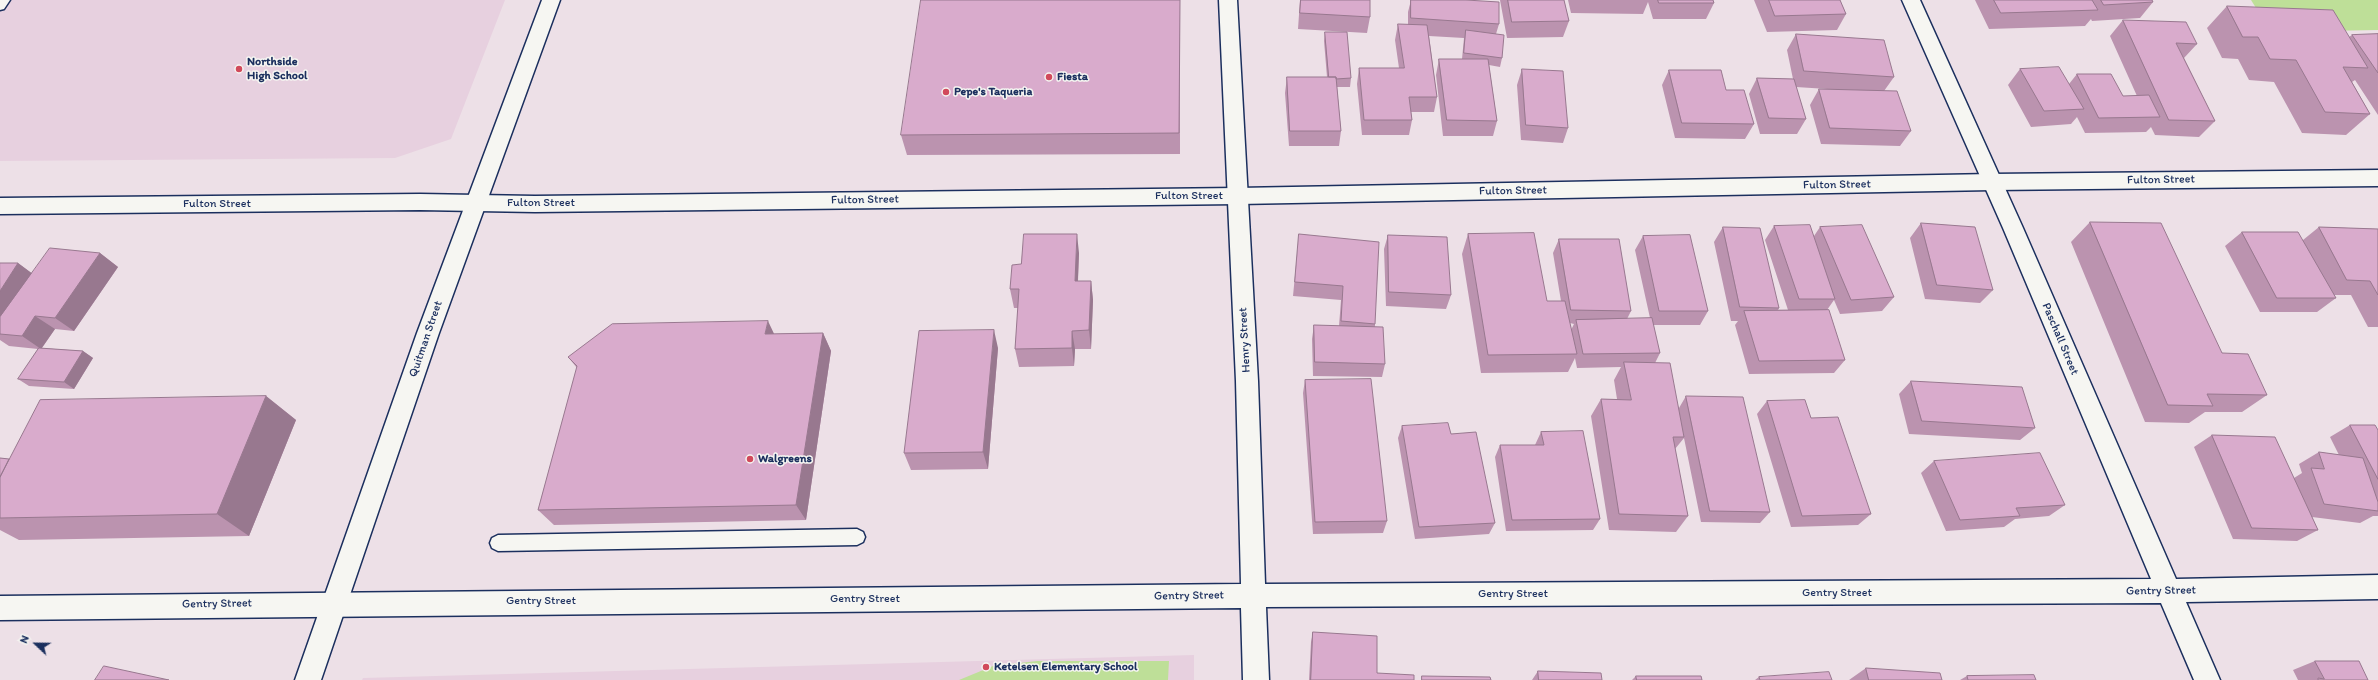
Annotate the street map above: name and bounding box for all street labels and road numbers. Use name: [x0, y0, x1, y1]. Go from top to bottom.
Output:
street label: Fulton Street: [2127, 172, 2195, 188]
street label: Fulton Street: [1803, 177, 1871, 193]
street label: Fulton Street: [1479, 183, 1547, 199]
street label: Fulton Street: [1155, 189, 1223, 203]
street label: Fulton Street: [831, 192, 899, 208]
street label: Fulton Street: [507, 196, 575, 210]
street label: Fulton Street: [183, 197, 251, 211]
street label: Quitman Street: [406, 299, 446, 379]
street label: Paschall Street: [2038, 301, 2082, 377]
street label: Henry Street: [1236, 307, 1254, 373]
street label: Gentry Street: [2126, 583, 2196, 599]
street label: Gentry Street: [1802, 586, 1872, 600]
street label: Gentry Street: [1478, 587, 1548, 601]
street label: Gentry Street: [1154, 588, 1224, 604]
street label: Gentry Street: [830, 592, 900, 606]
street label: Gentry Street: [506, 594, 576, 608]
street label: Gentry Street: [182, 596, 252, 612]

